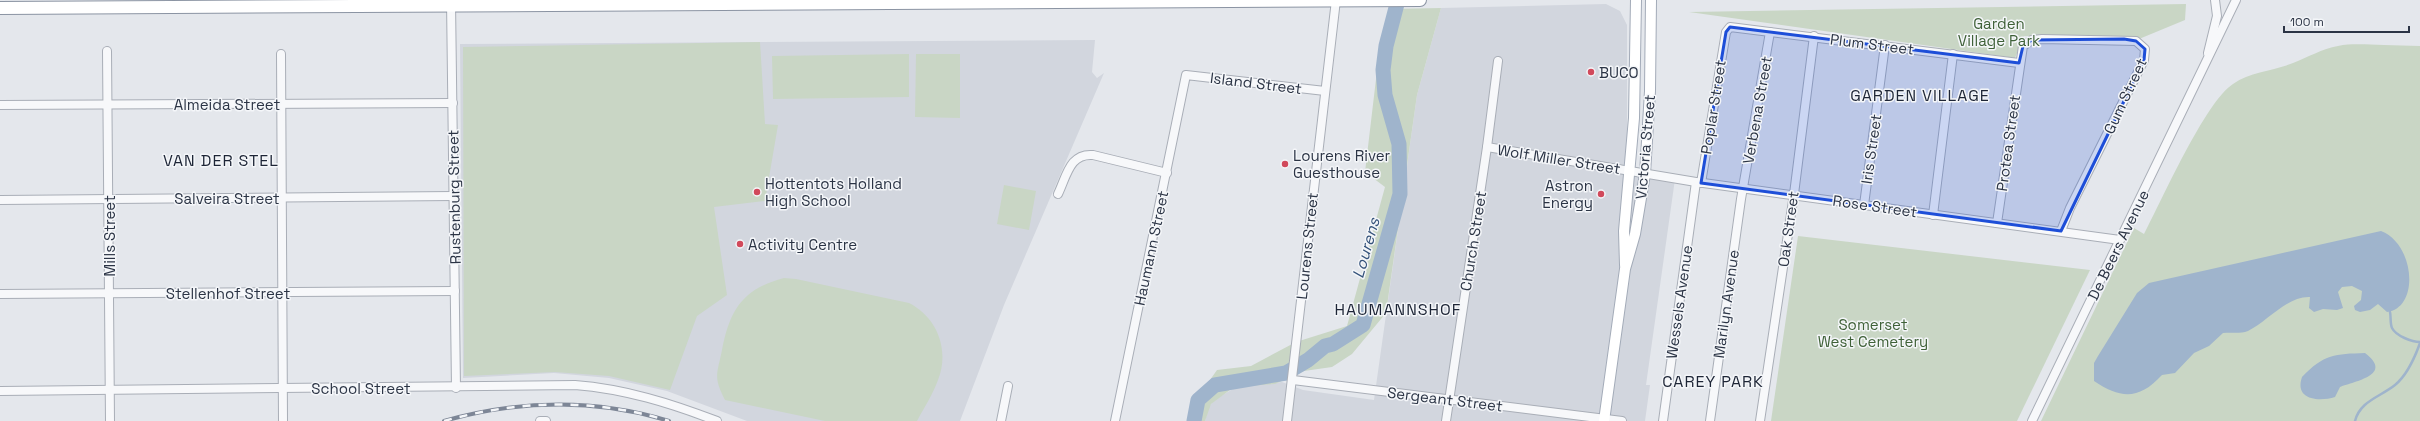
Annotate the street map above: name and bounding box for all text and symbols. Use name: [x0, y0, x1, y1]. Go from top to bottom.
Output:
scale bar: [2284, 8, 2409, 34]
park label: Garden Village Park: [1958, 14, 2040, 50]
text: 100 m: [2290, 14, 2324, 30]
street label: Plum Street: [1829, 29, 1915, 59]
street label: Verbena Street: [1738, 54, 1776, 165]
street label: Gum Street: [2099, 55, 2151, 137]
street label: Poplar Street: [1696, 58, 1730, 156]
place label: BUCO: [1599, 63, 1639, 82]
marker: BUCO: [1586, 67, 1596, 77]
street label: Island Street: [1209, 68, 1303, 98]
district label: GARDEN VILLAGE: [1850, 85, 1990, 106]
street label: Protea Street: [1992, 93, 2024, 192]
street label: Victoria Street: [1631, 94, 1659, 200]
street label: Almeida Street: [174, 95, 280, 114]
street label: Iris Street: [1857, 113, 1885, 185]
street label: Rustenburg Street: [443, 129, 465, 264]
street label: Wolf Miller Street: [1496, 140, 1622, 178]
place label: Lourens River Guesthouse: [1293, 146, 1391, 182]
district label: VAN DER STEL: [163, 150, 279, 171]
marker: Lourens River Guesthouse: [1280, 159, 1290, 169]
place label: Hottentots Holland High School: [765, 174, 902, 210]
place label: Astron Energy: [1542, 176, 1593, 212]
marker: Hottentots Holland High School: [752, 187, 762, 197]
street label: De Beers Avenue: [2083, 187, 2153, 303]
street label: Salveira Street: [174, 189, 280, 208]
street label: Haumann Street: [1130, 189, 1172, 307]
street label: Church Street: [1456, 189, 1490, 292]
marker: Astron Energy: [1596, 189, 1606, 199]
street label: Oak Street: [1773, 190, 1803, 268]
street label: Lourens Street: [1292, 191, 1322, 301]
street label: Rose Street: [1831, 191, 1919, 221]
street label: Mills Street: [100, 195, 119, 277]
water label: Lourens: [1347, 215, 1385, 281]
place label: Activity Centre: [748, 235, 857, 254]
marker: Activity Centre: [735, 239, 745, 249]
street label: Wessels Avenue: [1662, 244, 1696, 360]
street label: Marilyn Avenue: [1709, 248, 1743, 360]
street label: Stellenhof Street: [166, 284, 290, 303]
district label: HAUMANNSHOF: [1335, 299, 1461, 320]
park label: Somerset West Cemetery: [1818, 315, 1928, 351]
district label: CAREY PARK: [1662, 371, 1764, 392]
street label: School Street: [311, 379, 411, 398]
street label: Sergeant Street: [1386, 382, 1504, 416]

